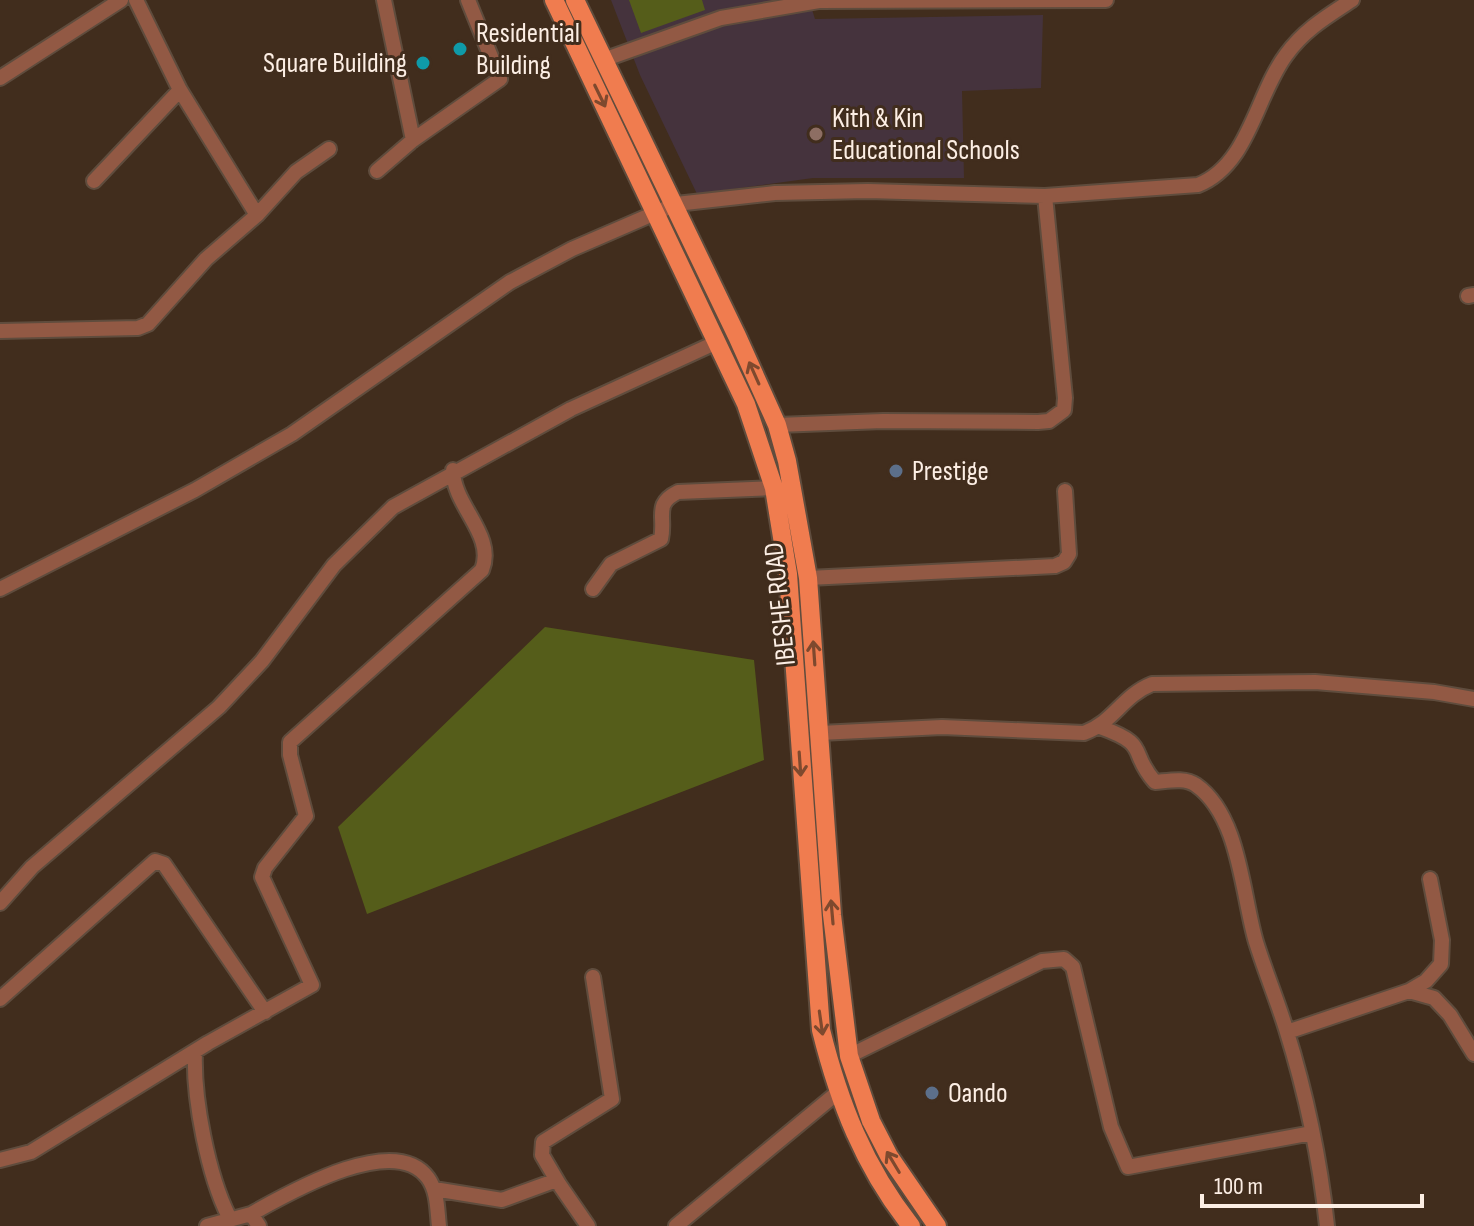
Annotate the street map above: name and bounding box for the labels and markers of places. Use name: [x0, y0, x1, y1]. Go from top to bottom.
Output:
place label: Residential Building: [476, 17, 580, 82]
marker: Residential Building: [451, 40, 469, 58]
place label: Square Building: [263, 47, 407, 80]
marker: Square Building: [414, 54, 432, 72]
place label: Kith & Kin Educational Schools: [832, 102, 1020, 167]
marker: Kith & Kin Educational Schools: [807, 125, 825, 143]
place label: Prestige: [912, 455, 989, 488]
marker: Prestige: [887, 462, 905, 480]
place label: Oando: [948, 1077, 1008, 1110]
marker: Oando: [923, 1084, 941, 1102]

